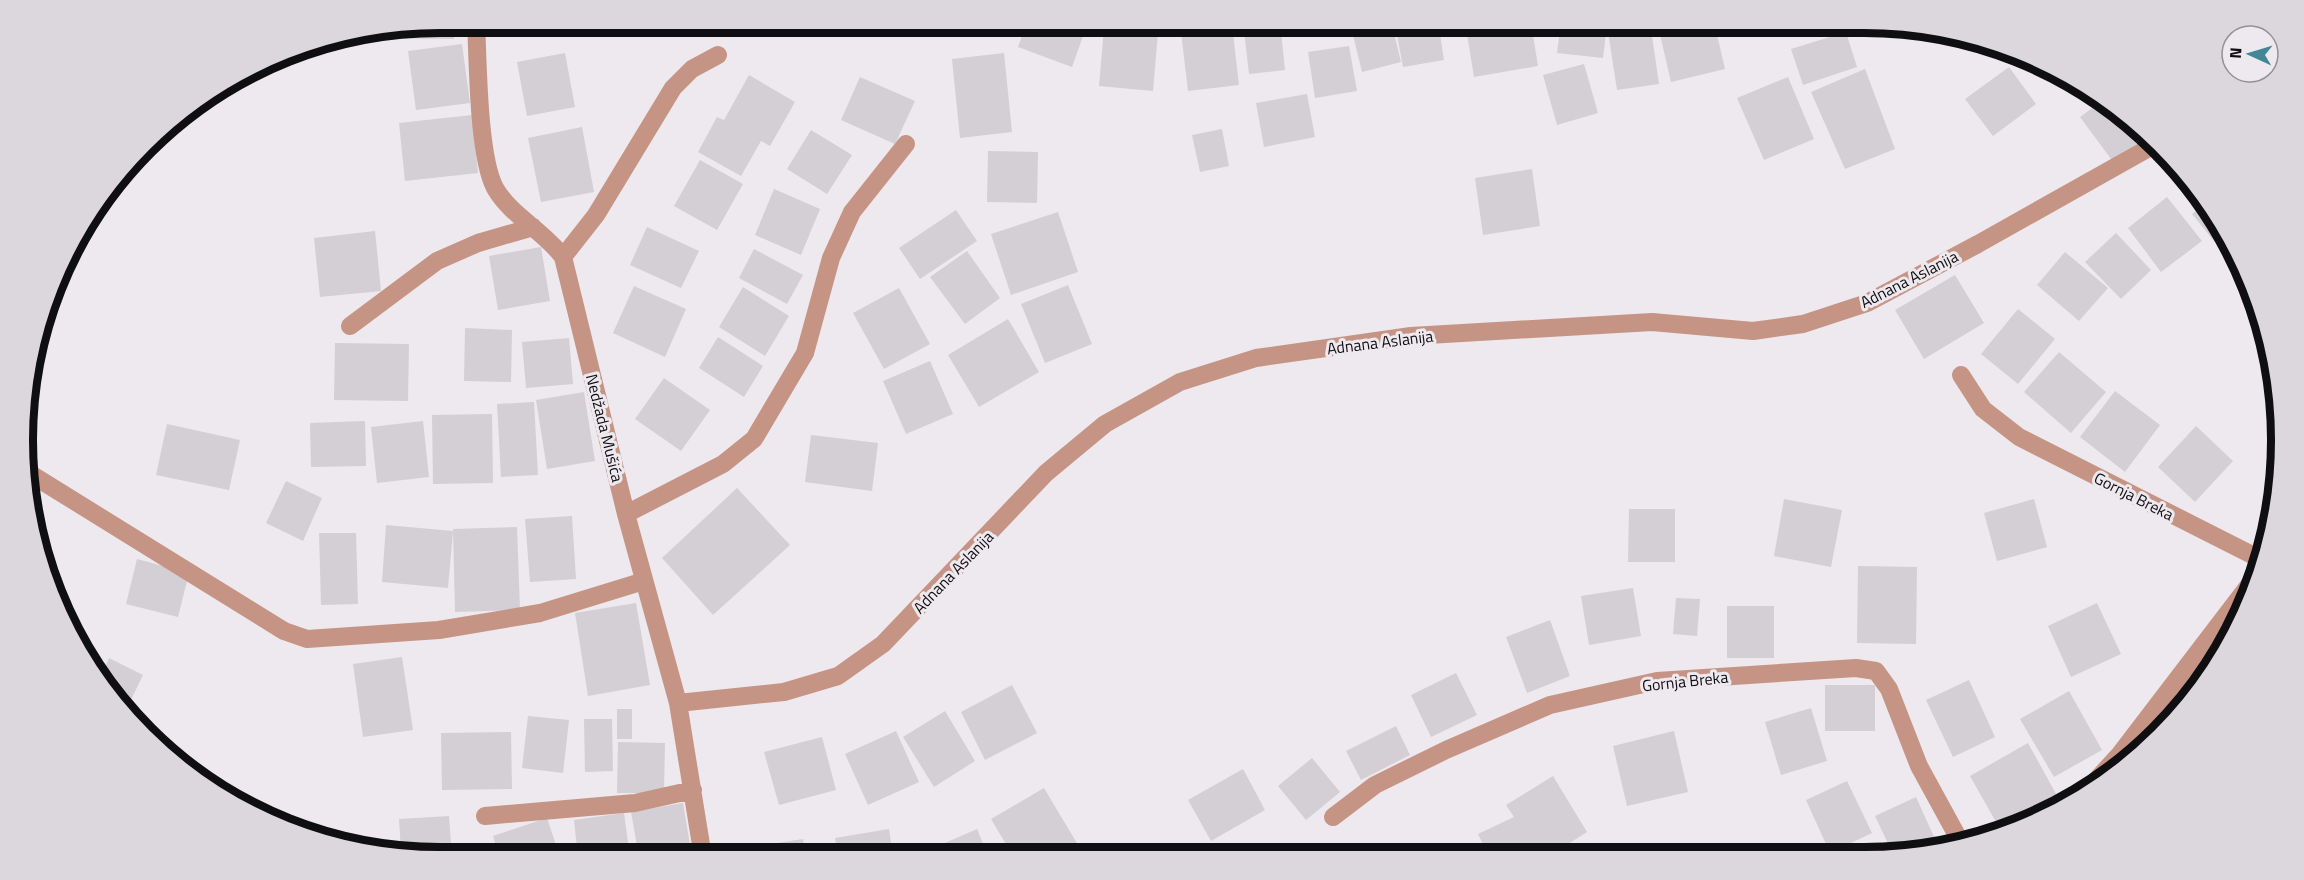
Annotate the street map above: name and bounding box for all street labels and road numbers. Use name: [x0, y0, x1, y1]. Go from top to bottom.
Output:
street label: Adnana Aslanija: [1856, 244, 1962, 314]
street label: Adnana Aslanija: [1325, 324, 1435, 360]
street label: Nedžada Mušića: [580, 372, 630, 484]
street label: Gornja Breka: [2090, 466, 2178, 526]
street label: Adnana Aslanija: [907, 525, 999, 619]
street label: Gornja Breka: [1641, 665, 1729, 697]

